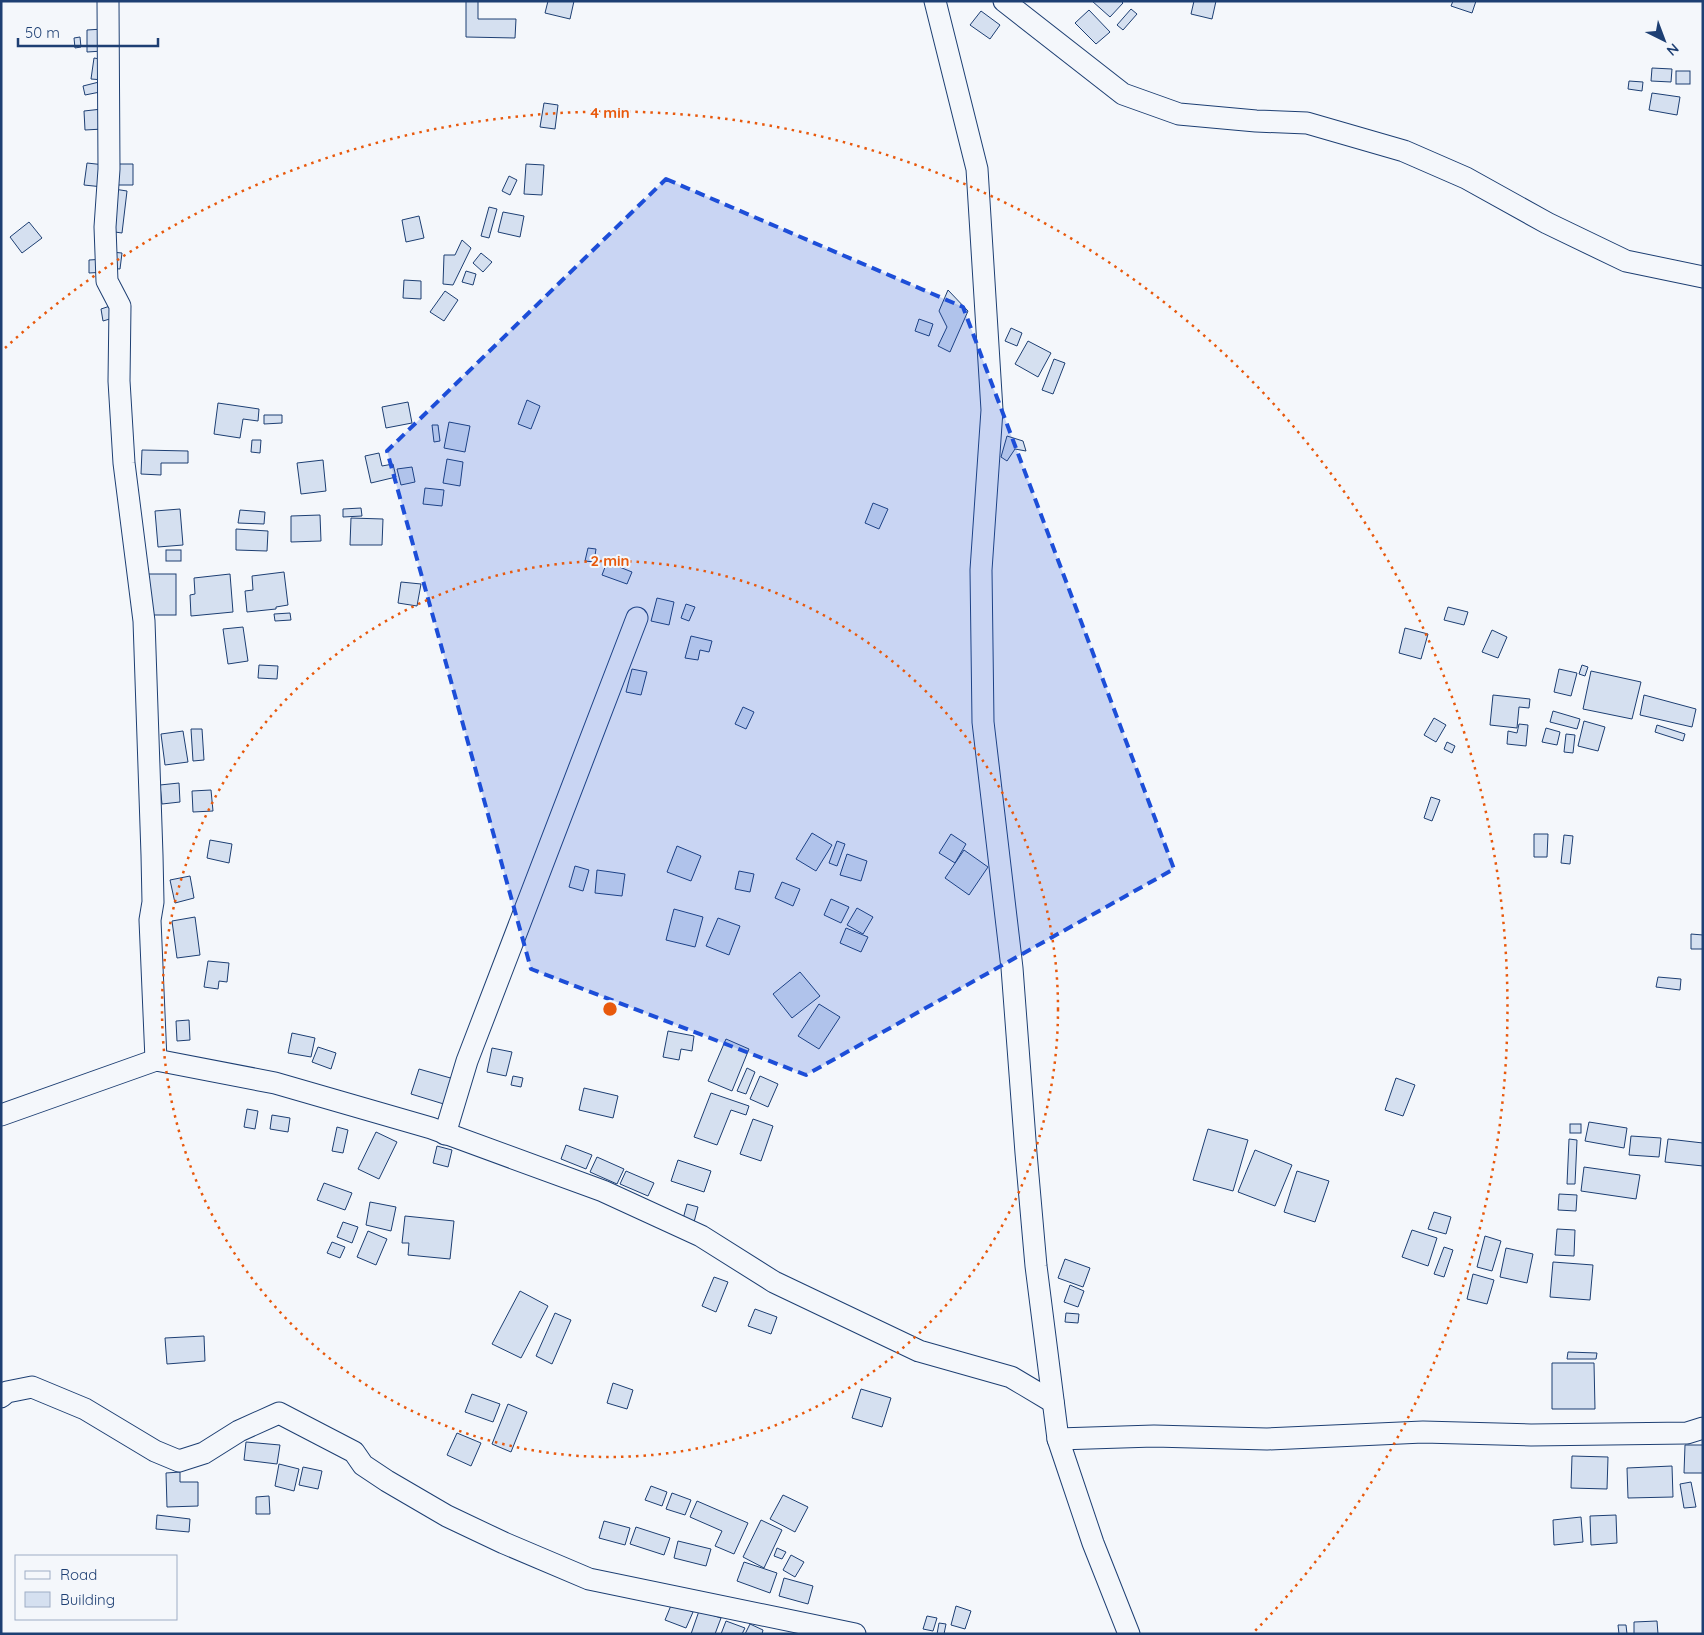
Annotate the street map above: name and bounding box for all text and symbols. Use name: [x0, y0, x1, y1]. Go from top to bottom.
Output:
scale bar: [18, 15, 158, 47]
north arrow: [1639, 15, 1689, 65]
text: 50 m: [25, 23, 60, 42]
text: N: [1663, 40, 1683, 60]
text: 4 min: [590, 103, 630, 122]
text: 2 min: [590, 551, 630, 570]
centre of rings: [601, 1000, 619, 1018]
legend: [15, 1555, 178, 1620]
text: Road: [60, 1565, 97, 1584]
text: Building: [60, 1590, 115, 1609]

